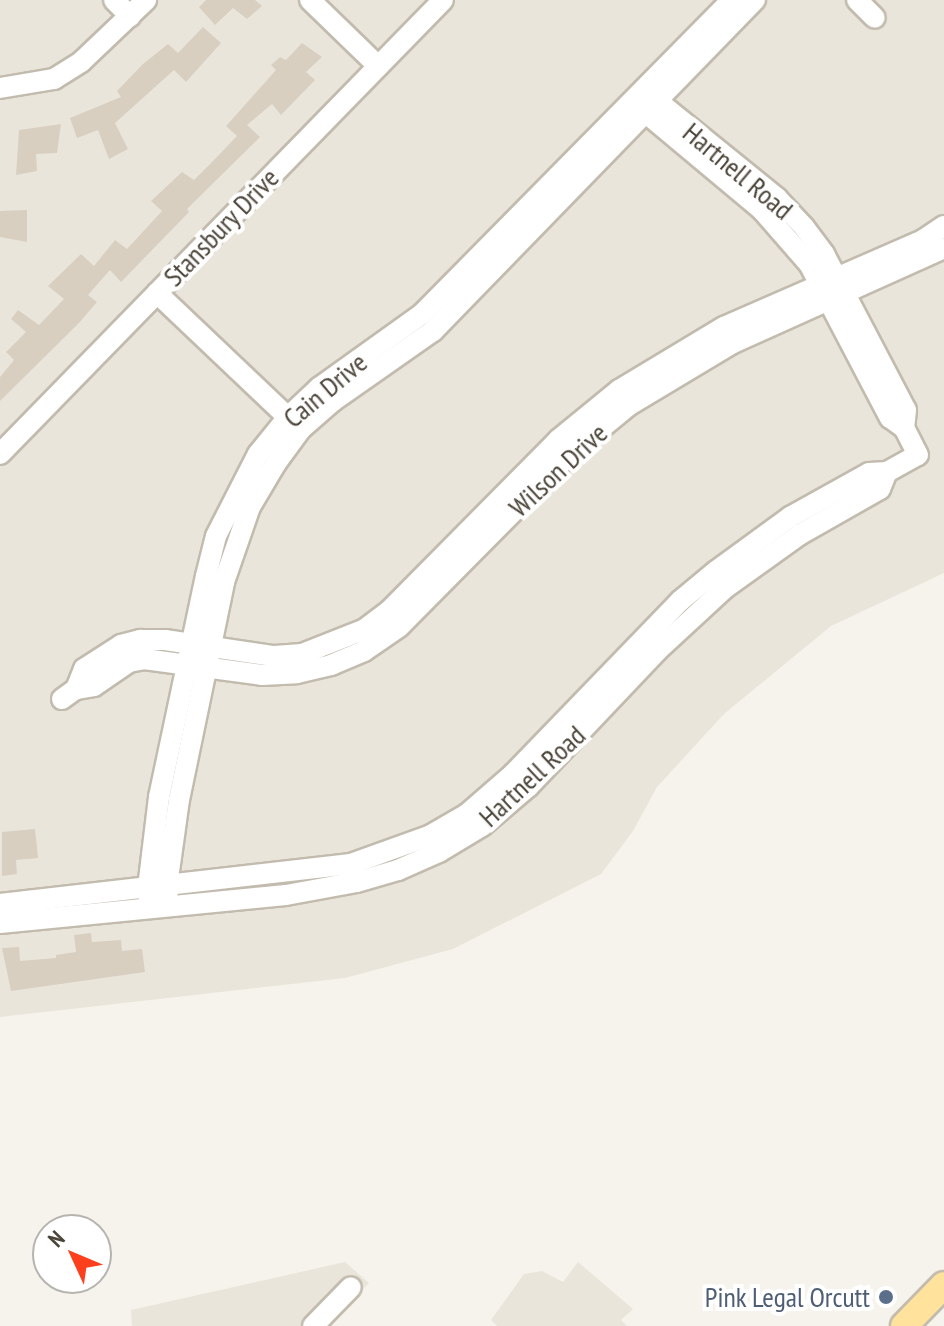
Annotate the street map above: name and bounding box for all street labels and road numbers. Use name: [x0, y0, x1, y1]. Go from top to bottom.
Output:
street label: Hartnell Road: [676, 115, 800, 227]
street label: Stansbury Drive: [156, 161, 286, 293]
street label: Cain Drive: [276, 345, 374, 435]
street label: Wilson Drive: [502, 416, 614, 524]
street label: Hartnell Road: [472, 718, 592, 834]

